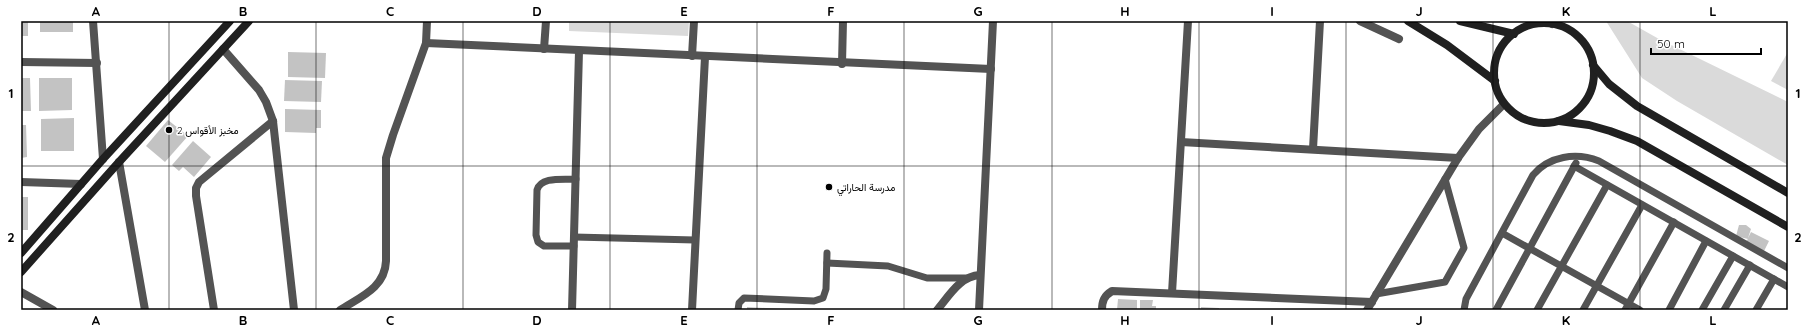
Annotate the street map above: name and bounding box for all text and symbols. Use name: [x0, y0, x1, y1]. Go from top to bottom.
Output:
text: A: [92, 3, 101, 19]
text: B: [239, 3, 247, 19]
text: C: [386, 3, 394, 19]
text: D: [532, 3, 542, 19]
text: E: [680, 3, 688, 19]
text: F: [827, 3, 835, 19]
text: G: [973, 3, 983, 19]
text: H: [1120, 3, 1130, 19]
text: I: [1270, 3, 1274, 19]
text: J: [1415, 3, 1423, 19]
text: K: [1562, 3, 1571, 19]
text: L: [1709, 3, 1717, 19]
scale bar: [1651, 30, 1761, 56]
text: 50 m: [1657, 36, 1685, 51]
text: 1: [8, 85, 14, 101]
text: 1: [1795, 85, 1801, 101]
place label: مخبز الأقواس 2: [177, 124, 239, 137]
marker: مخبز الأقواس 2: [164, 125, 174, 135]
place label: مدرسة الحاراتي: [837, 181, 895, 196]
marker: مدرسة الحاراتي: [824, 182, 834, 192]
text: 2: [7, 229, 15, 245]
text: 2: [1794, 229, 1802, 245]
text: A: [92, 312, 101, 328]
text: B: [239, 312, 247, 328]
text: C: [386, 312, 394, 328]
text: D: [532, 312, 542, 328]
text: E: [680, 312, 688, 328]
text: F: [827, 312, 835, 328]
text: G: [973, 312, 983, 328]
text: H: [1120, 312, 1130, 328]
text: I: [1270, 312, 1274, 328]
text: J: [1415, 312, 1423, 328]
text: K: [1562, 312, 1571, 328]
text: L: [1709, 312, 1717, 328]

